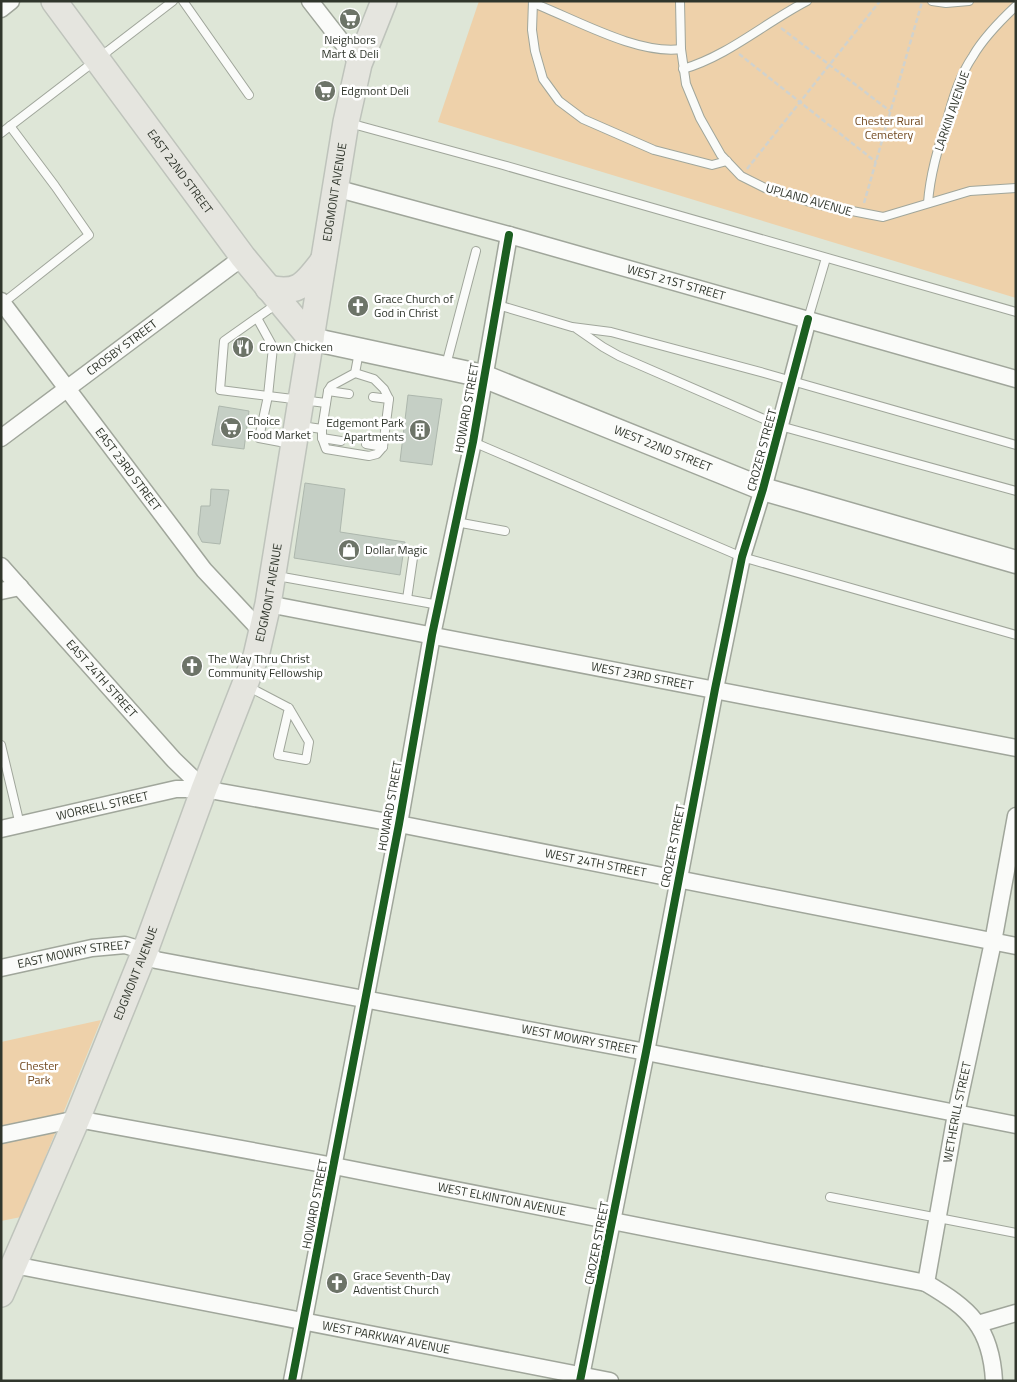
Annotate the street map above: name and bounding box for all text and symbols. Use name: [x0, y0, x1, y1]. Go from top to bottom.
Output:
supermarket icon: Neighbors Mart & Deli: [338, 7, 362, 31]
place label: Neighbors Mart & Deli: [321, 30, 379, 63]
street label: LARKIN AVENUE: [929, 68, 974, 154]
supermarket icon: Edgmont Deli: [313, 79, 337, 103]
place label: Edgmont Deli: [341, 81, 409, 100]
park label: Chester Rural Cemetery: [855, 111, 923, 144]
street label: EAST 22ND STREET: [143, 125, 218, 218]
street label: EDGMONT AVENUE: [317, 141, 352, 243]
street label: UPLAND AVENUE: [764, 178, 855, 221]
street label: WEST 21ST STREET: [625, 259, 728, 305]
place label: Grace Church of God in Christ: [374, 289, 453, 322]
church icon: Grace Church of God in Christ: [346, 294, 370, 318]
street label: CROSBY STREET: [82, 314, 162, 380]
restaurant icon: Crown Chicken: [231, 335, 255, 359]
place label: Crown Chicken: [259, 337, 333, 356]
street label: HOWARD STREET: [449, 361, 484, 454]
street label: CROZER STREET: [741, 406, 782, 493]
place label: Choice Food Market: [247, 411, 312, 444]
place label: Edgemont Park Apartments: [326, 413, 404, 446]
supermarket icon: Choice Food Market: [219, 416, 243, 440]
building icon: Edgemont Park Apartments: [408, 418, 432, 442]
street label: WEST 22ND STREET: [611, 420, 716, 477]
street label: EAST 23RD STREET: [91, 423, 167, 515]
shop icon: Dollar Magic: [337, 538, 361, 562]
place label: Dollar Magic: [365, 540, 428, 559]
street label: EDGMONT AVENUE: [250, 542, 287, 644]
street label: EAST 24TH STREET: [62, 635, 143, 722]
place label: The Way Thru Christ Community Fellowship: [208, 649, 323, 682]
church icon: The Way Thru Christ Community Fellowship: [180, 654, 204, 678]
street label: WEST 23RD STREET: [589, 656, 696, 695]
street label: HOWARD STREET: [372, 759, 407, 852]
street label: WORRELL STREET: [54, 785, 151, 825]
street label: CROZER STREET: [655, 802, 690, 889]
street label: WEST 24TH STREET: [543, 843, 649, 882]
street label: EDGMONT AVENUE: [108, 923, 162, 1023]
street label: EAST MOWRY STREET: [16, 935, 133, 973]
street label: WEST MOWRY STREET: [520, 1019, 639, 1059]
park label: Chester Park: [19, 1056, 59, 1089]
street label: WETHERILL STREET: [938, 1059, 976, 1164]
street label: HOWARD STREET: [296, 1157, 333, 1250]
street label: WEST ELKINTON AVENUE: [436, 1177, 568, 1221]
street label: CROZER STREET: [579, 1199, 614, 1286]
place label: Grace Seventh-Day Adventist Church: [353, 1266, 451, 1299]
church icon: Grace Seventh-Day Adventist Church: [325, 1271, 349, 1295]
street label: WEST PARKWAY AVENUE: [321, 1315, 452, 1359]

